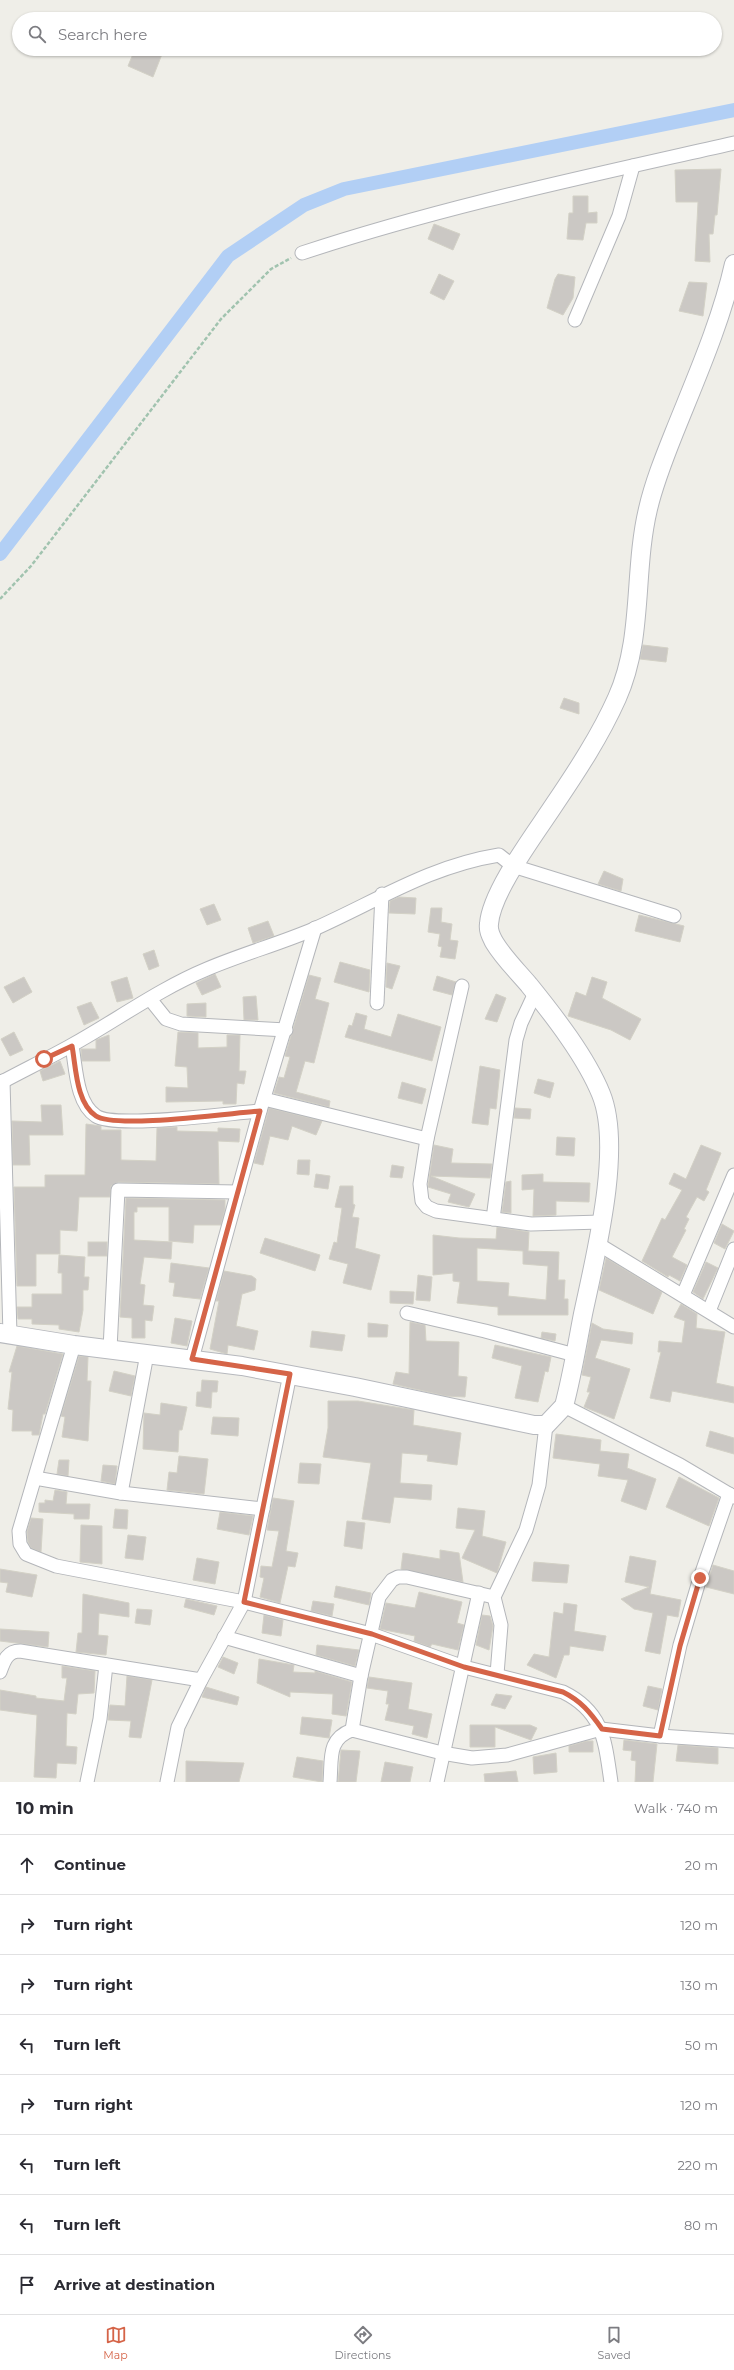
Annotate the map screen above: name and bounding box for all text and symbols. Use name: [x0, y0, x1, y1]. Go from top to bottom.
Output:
search box: [12, 12, 722, 56]
icon: search: [26, 23, 48, 45]
text: Search here: [58, 25, 147, 44]
route start: [35, 1050, 53, 1068]
route end: [691, 1569, 709, 1587]
text: 10 min: [16, 1798, 74, 1818]
text: Walk · 740 m: [634, 1800, 718, 1816]
icon: ahead: [16, 1854, 38, 1876]
text: Continue: [54, 1855, 126, 1874]
text: 20 m: [685, 1857, 718, 1873]
icon: right: [16, 1914, 38, 1936]
text: Turn right: [54, 1915, 133, 1934]
text: 120 m: [680, 1917, 718, 1933]
icon: right: [16, 1974, 38, 1996]
text: Turn right: [54, 1975, 133, 1994]
text: 130 m: [680, 1977, 718, 1993]
icon: left: [16, 2034, 38, 2056]
text: Turn left: [54, 2035, 121, 2054]
text: 50 m: [685, 2037, 718, 2053]
icon: right: [16, 2094, 38, 2116]
text: Turn right: [54, 2095, 133, 2114]
text: 120 m: [680, 2097, 718, 2113]
icon: left: [16, 2154, 38, 2176]
text: Turn left: [54, 2155, 121, 2174]
text: 220 m: [677, 2157, 718, 2173]
icon: left: [16, 2214, 38, 2236]
text: Turn left: [54, 2215, 121, 2234]
text: 80 m: [684, 2217, 718, 2233]
icon: arrive: [16, 2274, 38, 2296]
text: Arrive at destination: [54, 2275, 215, 2294]
tab: Map: [103, 2324, 128, 2362]
tab: Directions: [335, 2324, 391, 2362]
tab: Saved: [598, 2324, 631, 2362]

